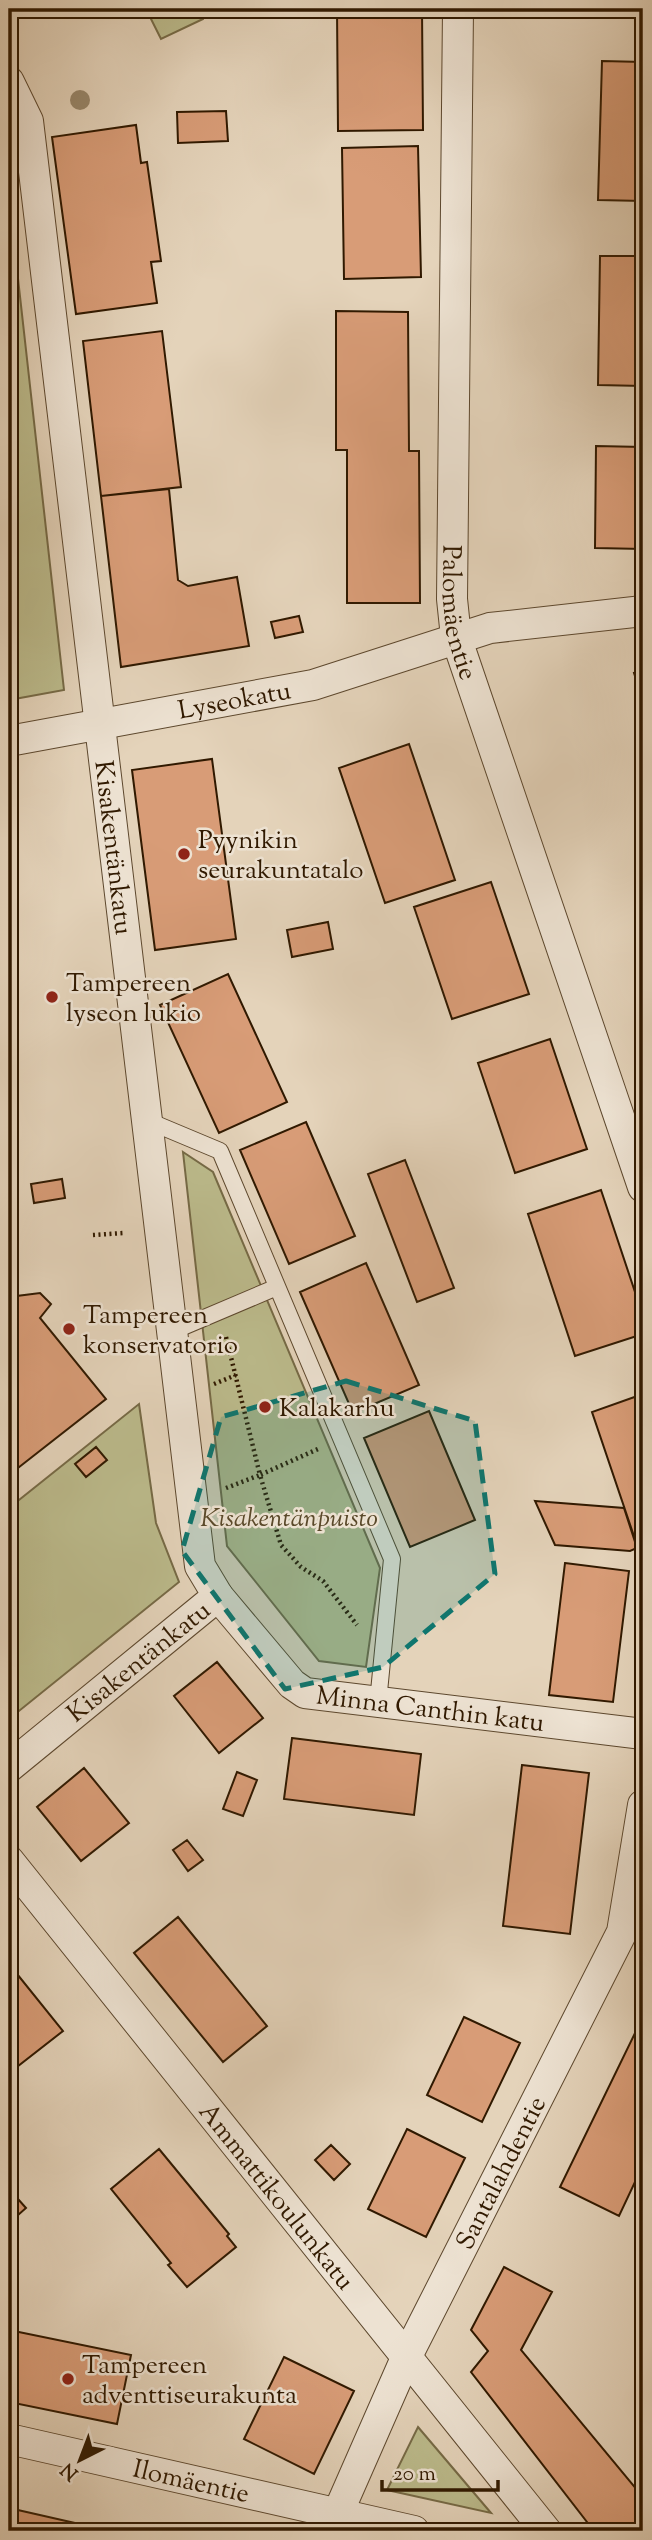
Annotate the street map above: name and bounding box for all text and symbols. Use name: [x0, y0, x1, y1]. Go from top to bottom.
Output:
street label: Palomäentie: [430, 545, 485, 685]
street label: Lyseokatu: [175, 673, 294, 731]
street label: Kisakentänkatu: [83, 758, 141, 937]
place label: Pyynikin seurakuntatalo: [198, 823, 364, 890]
marker: Pyynikin seurakuntatalo: [176, 846, 192, 862]
place label: Tampereen lyseon lukio: [66, 966, 201, 1033]
marker: Tampereen lyseon lukio: [44, 989, 60, 1005]
place label: Tampereen konservatorio: [83, 1298, 238, 1365]
marker: Tampereen konservatorio: [61, 1321, 77, 1337]
place label: Kalakarhu: [279, 1391, 394, 1428]
marker: Kalakarhu: [257, 1399, 273, 1415]
park label: Kisakentänpuisto: [200, 1501, 378, 1538]
street label: Kisakentänkatu: [60, 1593, 219, 1732]
street label: Minna Canthin katu: [314, 1678, 546, 1743]
street label: Santalahdentie: [448, 2090, 557, 2257]
street label: Ammattikoulunkatu: [189, 2096, 362, 2299]
place label: Tampereen adventtiseurakunta: [82, 2348, 297, 2415]
marker: Tampereen adventtiseurakunta: [60, 2371, 76, 2387]
north arrow: [46, 2424, 116, 2494]
scale bar: [382, 2449, 498, 2493]
street label: Ilomäentie: [129, 2452, 253, 2514]
text: N: [56, 2456, 85, 2486]
text: 20 m: [393, 2460, 436, 2490]

